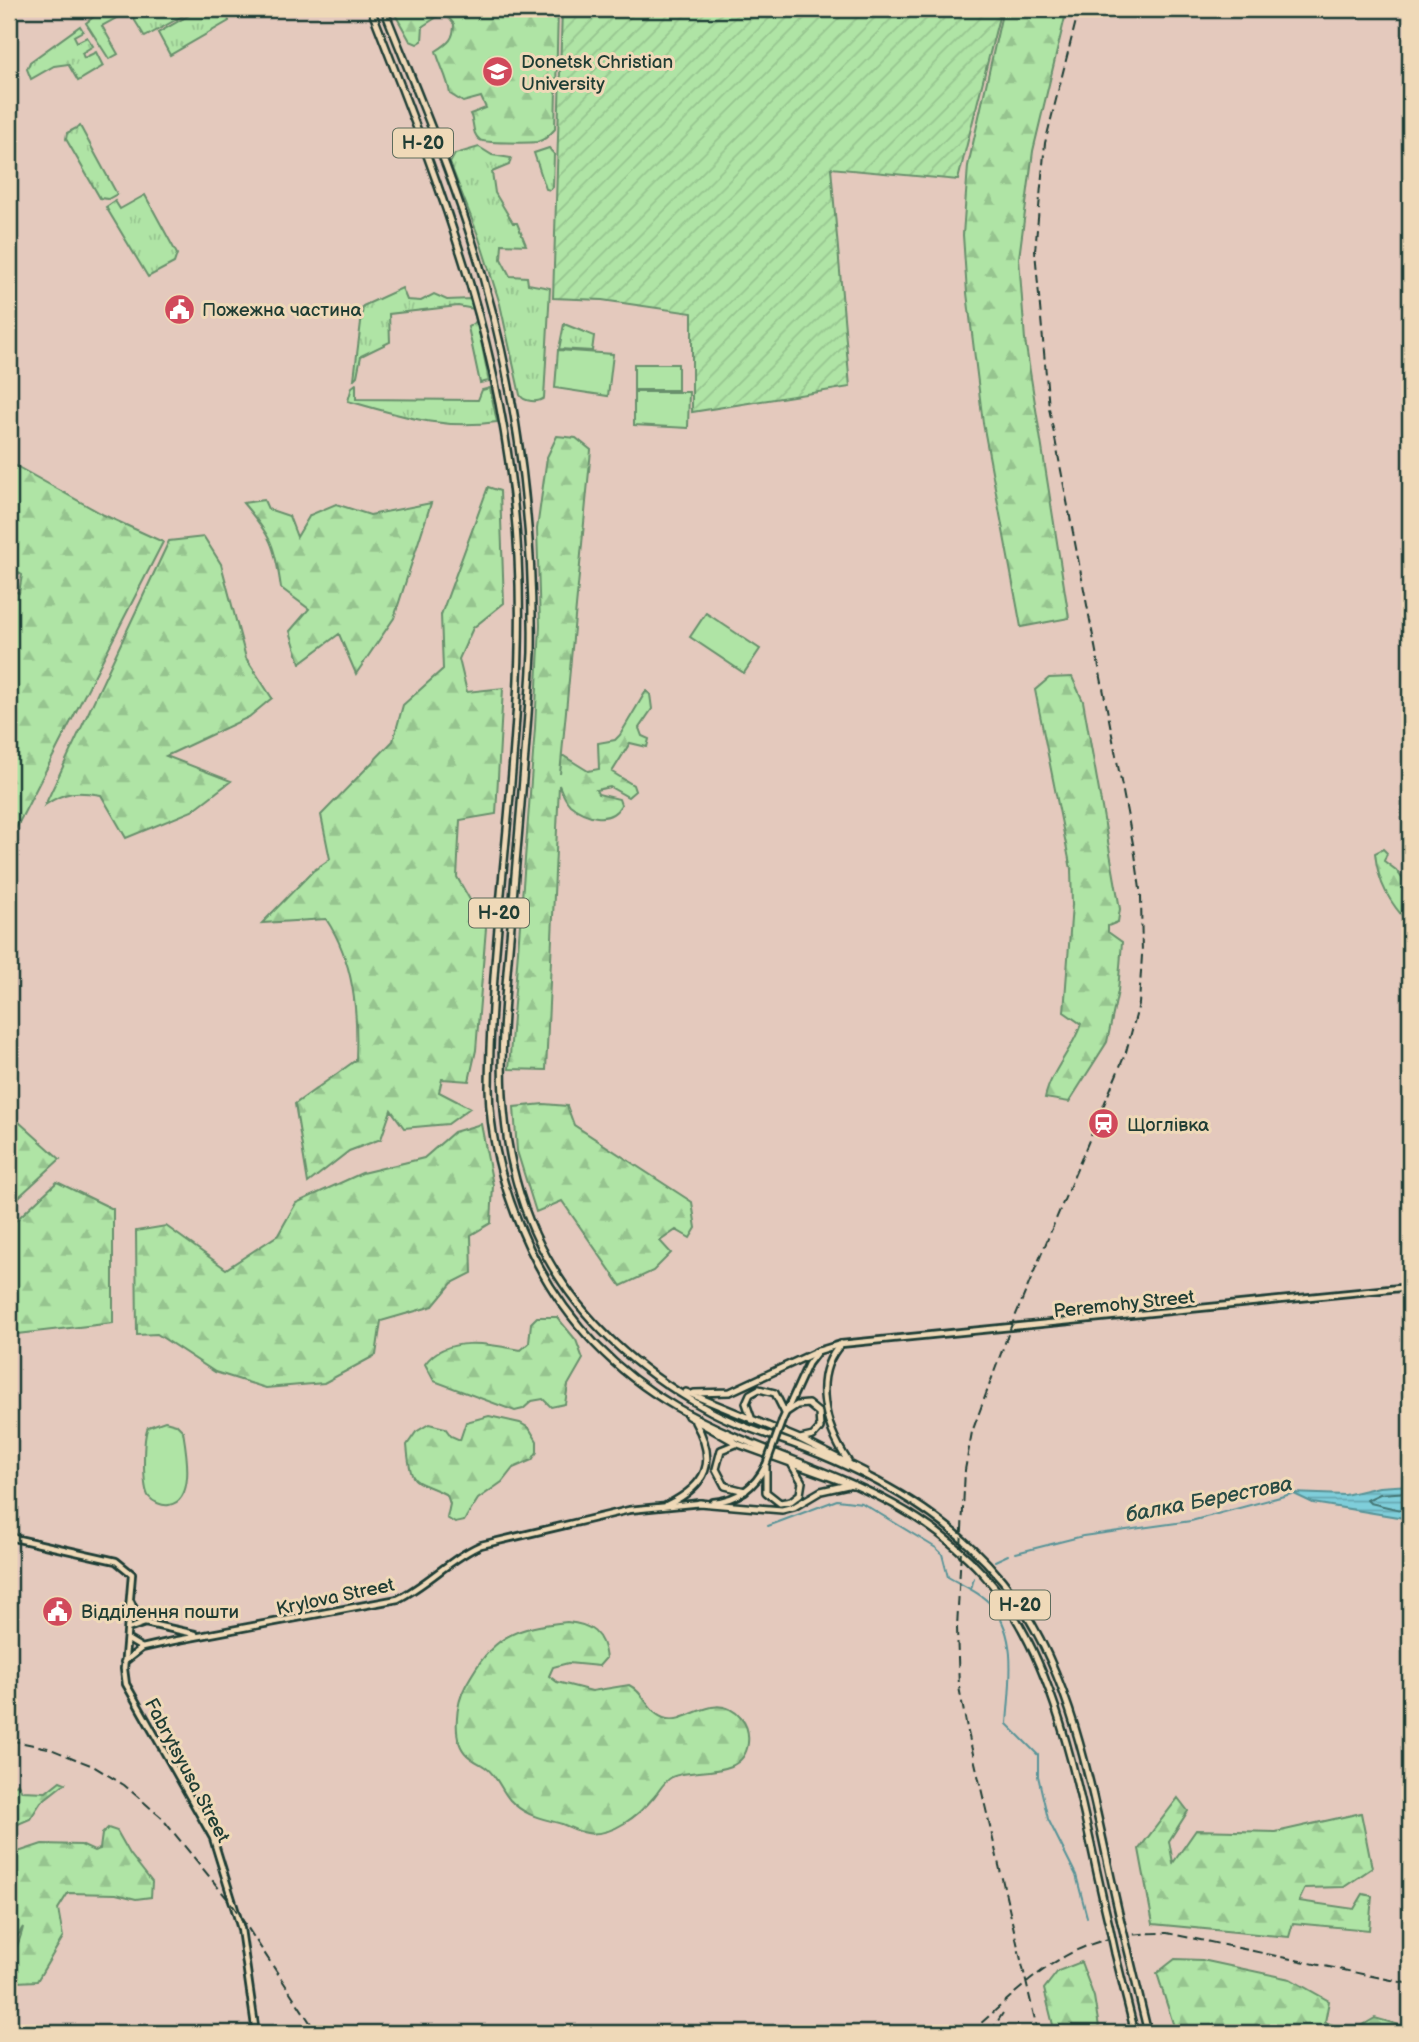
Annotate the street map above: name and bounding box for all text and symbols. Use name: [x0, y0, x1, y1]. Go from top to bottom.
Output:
place label: Donetsk Christian University: [521, 51, 673, 96]
school or university icon: Donetsk Christian University: [481, 55, 515, 89]
road number: Н-20: [393, 128, 453, 158]
public building icon: Пожежна частина: [162, 292, 196, 326]
place label: Пожежна частина: [202, 299, 362, 322]
road number: Н-20: [469, 898, 529, 928]
station icon: Щоглівка: [1087, 1107, 1121, 1141]
place label: Щоглівка: [1127, 1114, 1209, 1137]
street label: Peremohy Street: [1053, 1286, 1196, 1323]
water label: балка Берестова: [1124, 1471, 1295, 1528]
street label: Krylova Street: [274, 1574, 397, 1621]
road number: Н-20: [990, 1590, 1050, 1620]
public building icon: Відділення пошти: [41, 1594, 75, 1628]
place label: Відділення пошти: [81, 1601, 239, 1624]
street label: Fabrytsyusa Street: [139, 1695, 234, 1847]

